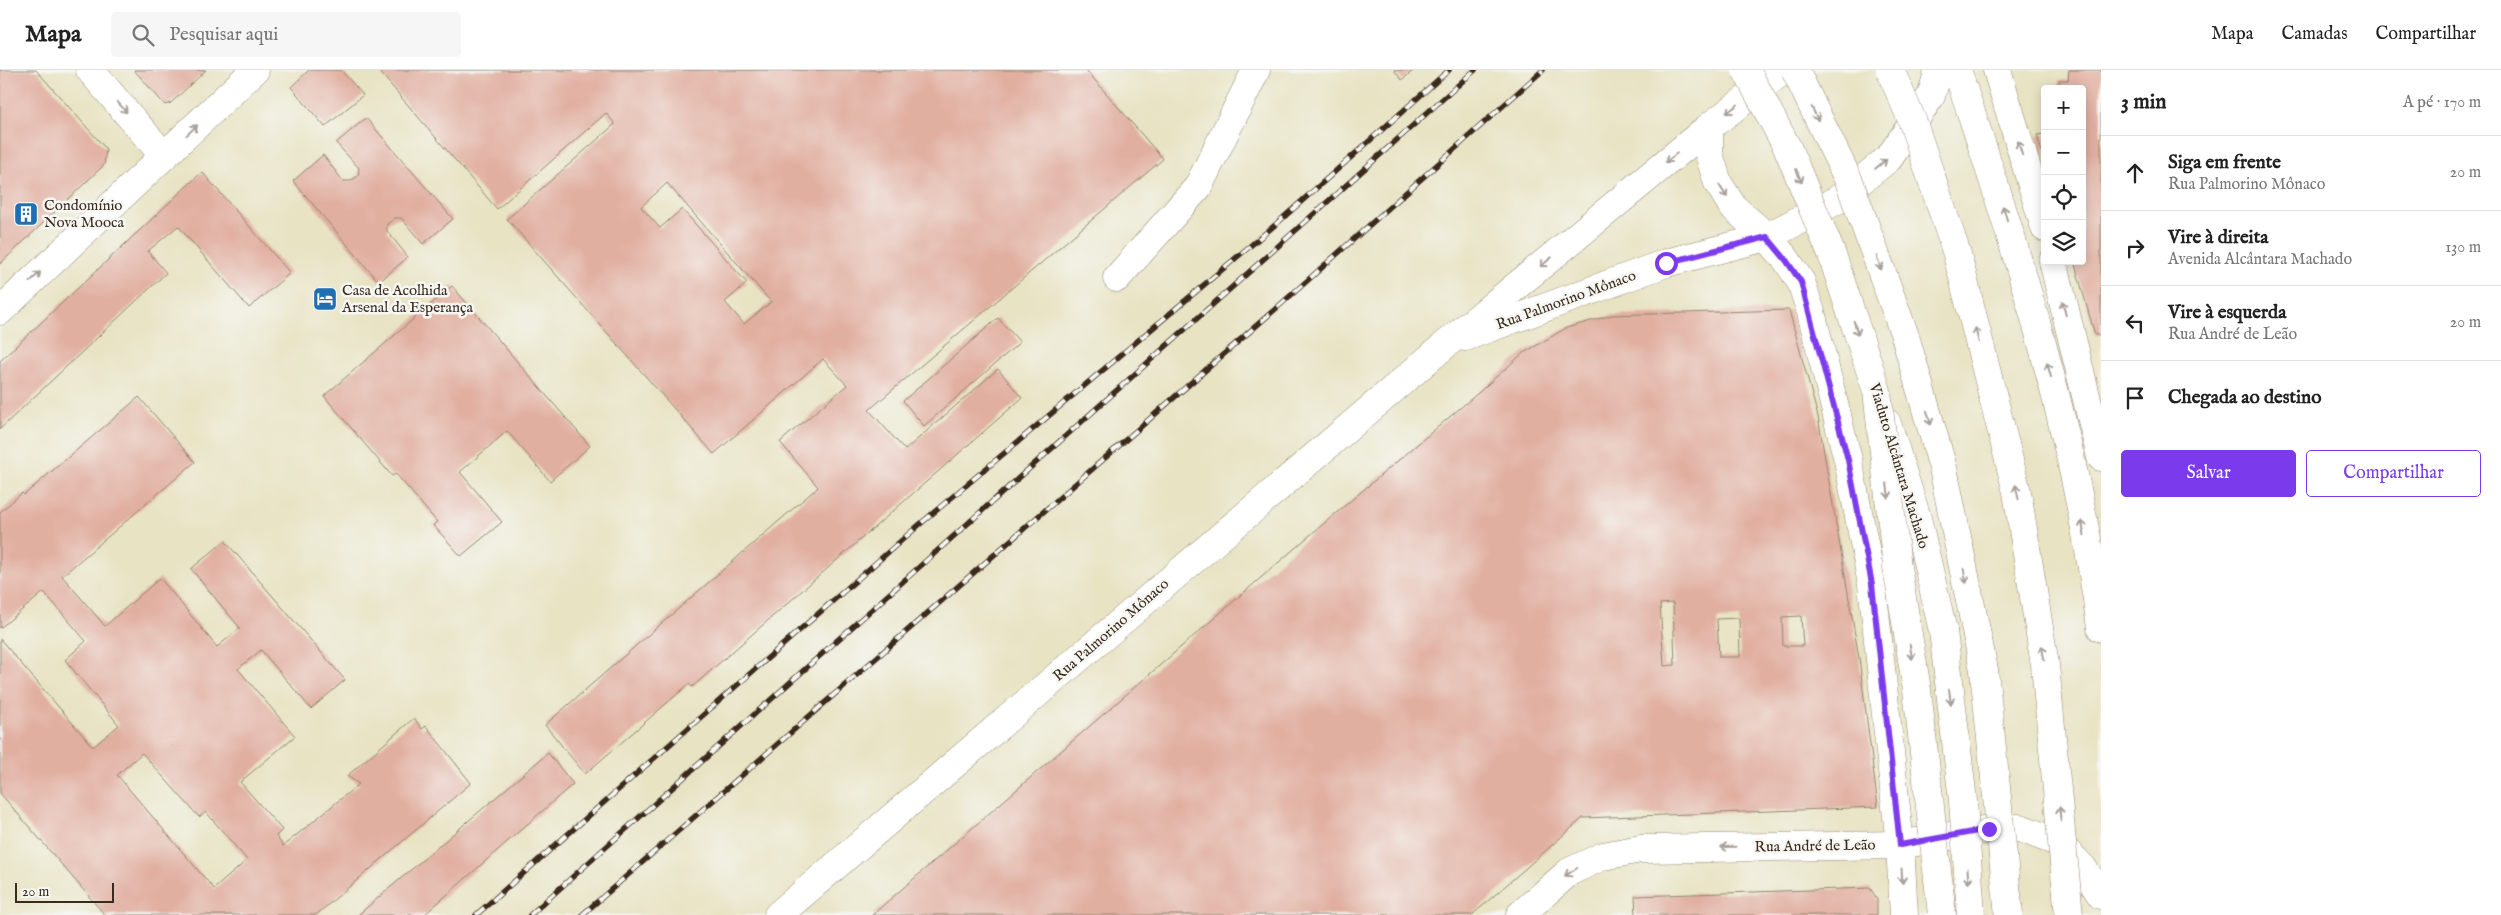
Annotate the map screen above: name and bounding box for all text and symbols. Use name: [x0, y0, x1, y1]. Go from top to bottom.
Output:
search box: [111, 12, 461, 57]
text: Mapa: [25, 19, 81, 50]
icon: search: [129, 21, 157, 49]
text: Pesquisar aqui: [169, 23, 278, 47]
text: Mapa: [2211, 23, 2253, 46]
text: Camadas: [2281, 23, 2347, 46]
text: Compartilhar: [2375, 23, 2476, 46]
map controls: [2041, 85, 2086, 265]
button: +: [2041, 85, 2086, 130]
text: 3 min: [2121, 89, 2166, 116]
text: A pé · 170 m: [2403, 93, 2481, 113]
one-way arrow: [116, 100, 127, 113]
one-way arrow: [1725, 104, 1739, 114]
one-way arrow: [1811, 106, 1821, 121]
one-way arrow: [186, 124, 198, 136]
button: −: [2041, 130, 2086, 175]
one-way arrow: [2015, 140, 2025, 156]
text: Siga em frente: [2168, 151, 2281, 175]
one-way arrow: [1665, 153, 1678, 164]
one-way arrow: [1874, 159, 1887, 170]
icon: ahead: [2121, 159, 2149, 187]
text: 20 m: [2450, 163, 2481, 183]
one-way arrow: [1795, 168, 1804, 183]
button: locate: [2041, 175, 2086, 220]
text: Rua Palmorino Mônaco: [2168, 175, 2325, 195]
one-way arrow: [1717, 184, 1728, 198]
place label: Condomínio Nova Mooca: [44, 196, 124, 232]
building icon: Condomínio Nova Mooca: [13, 201, 39, 227]
one-way arrow: [1999, 205, 2009, 221]
button: layers: [2041, 220, 2086, 265]
text: Vire à direita: [2168, 226, 2268, 250]
icon: right: [2121, 234, 2149, 262]
text: 130 m: [2445, 238, 2481, 258]
text: Avenida Alcântara Machado: [2168, 250, 2352, 270]
route start: [1655, 252, 1678, 275]
one-way arrow: [1875, 255, 1884, 271]
one-way arrow: [1540, 256, 1553, 267]
street label: Rua Palmorino Mônaco: [1493, 266, 1639, 334]
one-way arrow: [29, 271, 42, 283]
place label: Casa de Acolhida Arsenal da Esperança: [341, 281, 474, 317]
hotel icon: Casa de Acolhida Arsenal da Esperança: [312, 286, 338, 312]
one-way arrow: [2059, 300, 2068, 316]
text: Vire à esquerda: [2168, 301, 2286, 325]
icon: left: [2121, 309, 2149, 337]
text: 20 m: [2450, 313, 2481, 333]
one-way arrow: [1852, 320, 1861, 336]
text: Rua André de Leão: [2168, 325, 2297, 345]
one-way arrow: [1972, 327, 1982, 343]
one-way arrow: [2043, 362, 2053, 378]
street label: Viaduto Alcântara Machado: [1864, 380, 1933, 551]
icon: arrive: [2121, 384, 2149, 412]
text: Chegada ao destino: [2168, 386, 2321, 410]
one-way arrow: [1924, 410, 1934, 426]
button: Salvar: [2121, 450, 2296, 497]
button: Compartilhar: [2306, 450, 2481, 497]
one-way arrow: [1883, 483, 1893, 499]
one-way arrow: [2011, 485, 2021, 501]
one-way arrow: [2078, 521, 2088, 537]
one-way arrow: [1961, 568, 1971, 584]
street label: Rua Palmorino Mônaco: [1049, 574, 1173, 686]
one-way arrow: [1907, 644, 1917, 660]
one-way arrow: [2038, 645, 2048, 661]
one-way arrow: [1945, 689, 1955, 705]
one-way arrow: [2055, 806, 2065, 822]
route end: [1978, 818, 2001, 841]
street label: Rua André de Leão: [1754, 835, 1876, 857]
one-way arrow: [1721, 842, 1737, 852]
one-way arrow: [1564, 867, 1578, 877]
one-way arrow: [1897, 868, 1906, 884]
one-way arrow: [1963, 868, 1973, 884]
scale bar: [15, 880, 114, 903]
text: 20 m: [22, 883, 49, 901]

